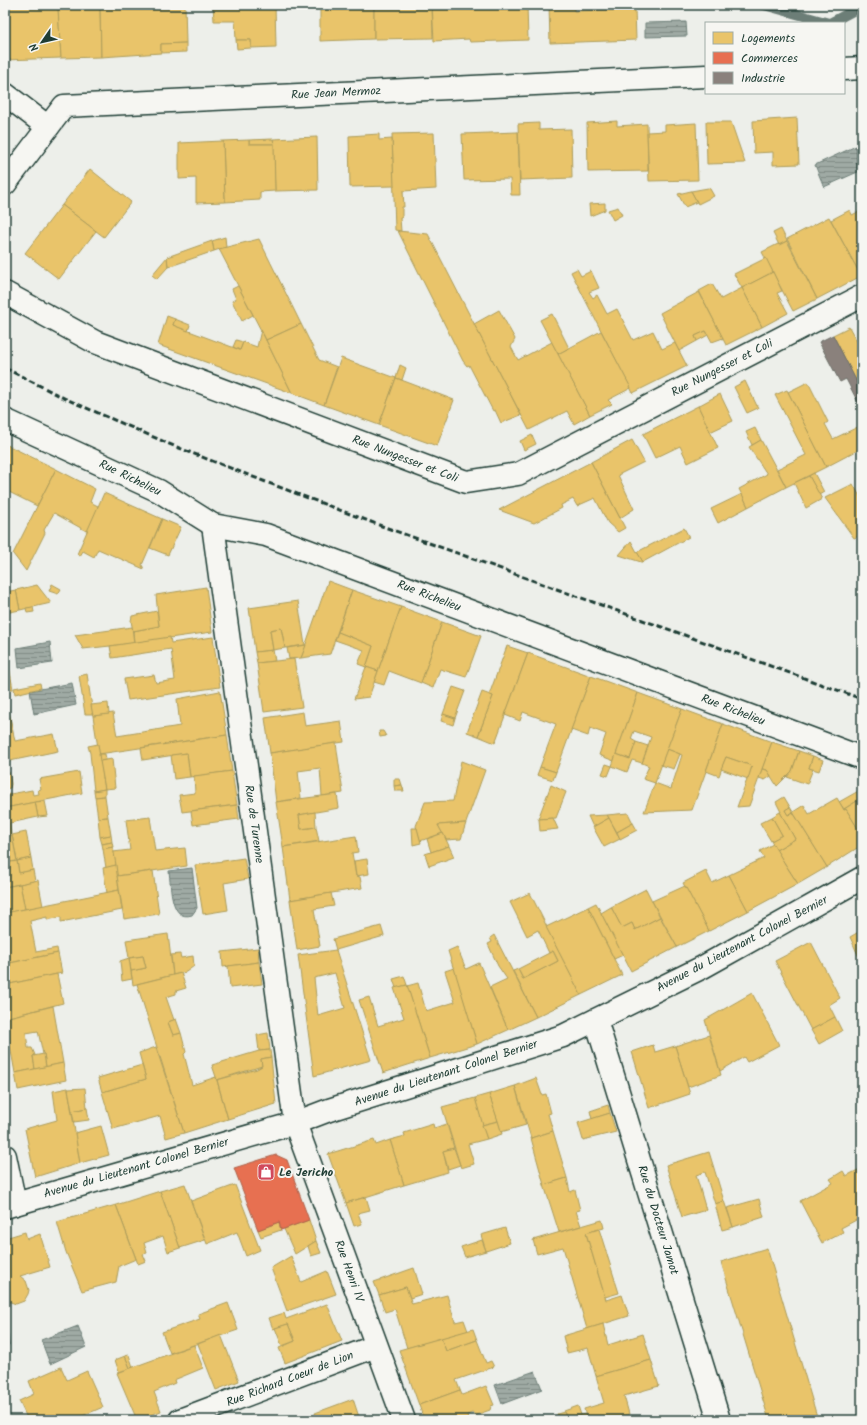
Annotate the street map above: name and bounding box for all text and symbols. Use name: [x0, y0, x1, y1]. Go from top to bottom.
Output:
north arrow: [22, 22, 62, 62]
legend: [705, 22, 845, 94]
text: Logements: [741, 29, 795, 48]
text: N: [25, 39, 44, 55]
text: Commerces: [741, 49, 798, 68]
text: Industrie: [741, 69, 785, 88]
street label: Rue Jean Mermoz: [291, 81, 381, 105]
street label: Rue Nungesser et Coli: [668, 334, 777, 402]
street label: Rue Nungesser et Coli: [349, 430, 462, 488]
street label: Rue Richelieu: [96, 455, 164, 501]
street label: Rue Richelieu: [394, 575, 464, 617]
street label: Rue Richelieu: [698, 689, 768, 731]
street label: Rue de Turenne: [239, 784, 269, 865]
street label: Avenue du Lieutenant Colonel Bernier: [653, 890, 832, 997]
street label: Avenue du Lieutenant Colonel Bernier: [352, 1034, 541, 1112]
street label: Avenue du Lieutenant Colonel Bernier: [41, 1132, 232, 1204]
shop icon: Le Jericho: [256, 1162, 276, 1182]
place label: Le Jericho: [279, 1163, 334, 1182]
street label: Rue du Docteur Jamot: [632, 1163, 684, 1277]
street label: Rue Henri IV: [329, 1237, 370, 1306]
street label: Rue Richard Coeur de Lion: [224, 1346, 356, 1412]

